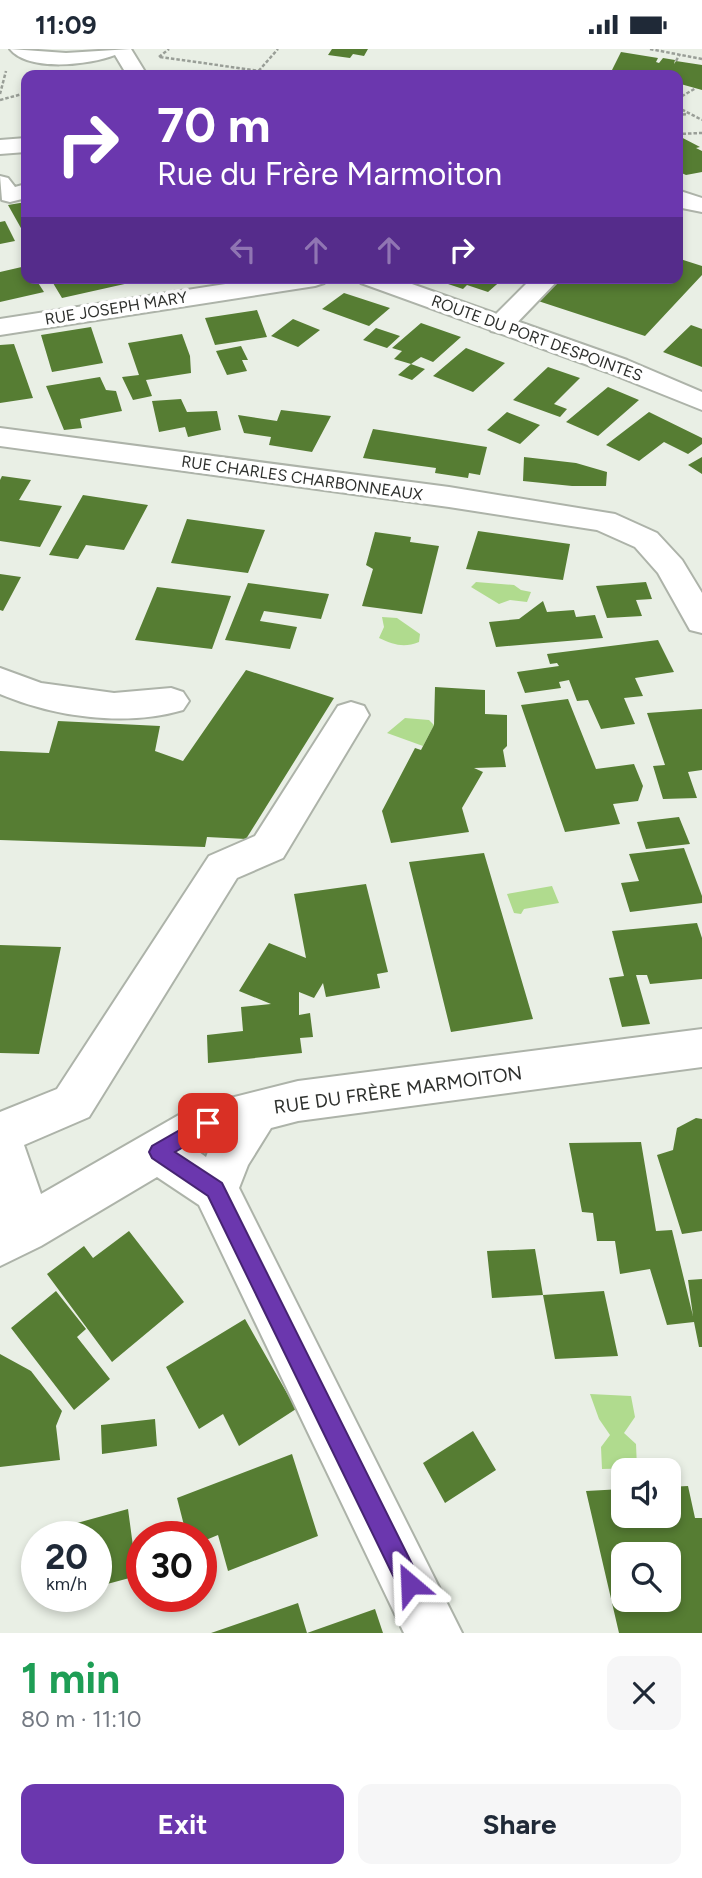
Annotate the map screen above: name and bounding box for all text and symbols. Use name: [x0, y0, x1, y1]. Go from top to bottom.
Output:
text: 11:09: [35, 9, 97, 41]
text: 70 m: [157, 95, 270, 154]
icon: right: [42, 98, 133, 189]
text: Rue du Frère Marmoiton: [157, 155, 502, 193]
icon: left: [224, 231, 262, 269]
icon: ahead: [297, 231, 335, 269]
icon: ahead: [370, 231, 408, 269]
icon: right: [443, 231, 481, 269]
street label: RUE JOSEPH MARY: [43, 287, 189, 329]
street label: ROUTE DU PORT DESPOINTES: [429, 291, 645, 385]
street label: RUE CHARLES CHARBONNEAUX: [180, 452, 424, 504]
street label: RUE DU FRÈRE MARMOITON: [272, 1061, 524, 1119]
pin: [178, 1093, 238, 1153]
icon: arrive: [189, 1104, 227, 1142]
map controls: [611, 1458, 681, 1612]
button: sound: [611, 1458, 681, 1528]
speed limit sign: 30: [126, 1521, 217, 1612]
text: 20: [45, 1536, 88, 1578]
button: search: [611, 1542, 681, 1612]
position arrow: [373, 1547, 447, 1621]
text: km/h: [46, 1573, 87, 1595]
text: 1 min: [21, 1653, 120, 1704]
button: close: [607, 1656, 681, 1730]
text: 80 m · 11:10: [21, 1705, 141, 1733]
button: Exit: [21, 1784, 344, 1864]
button: Share: [358, 1784, 681, 1864]

